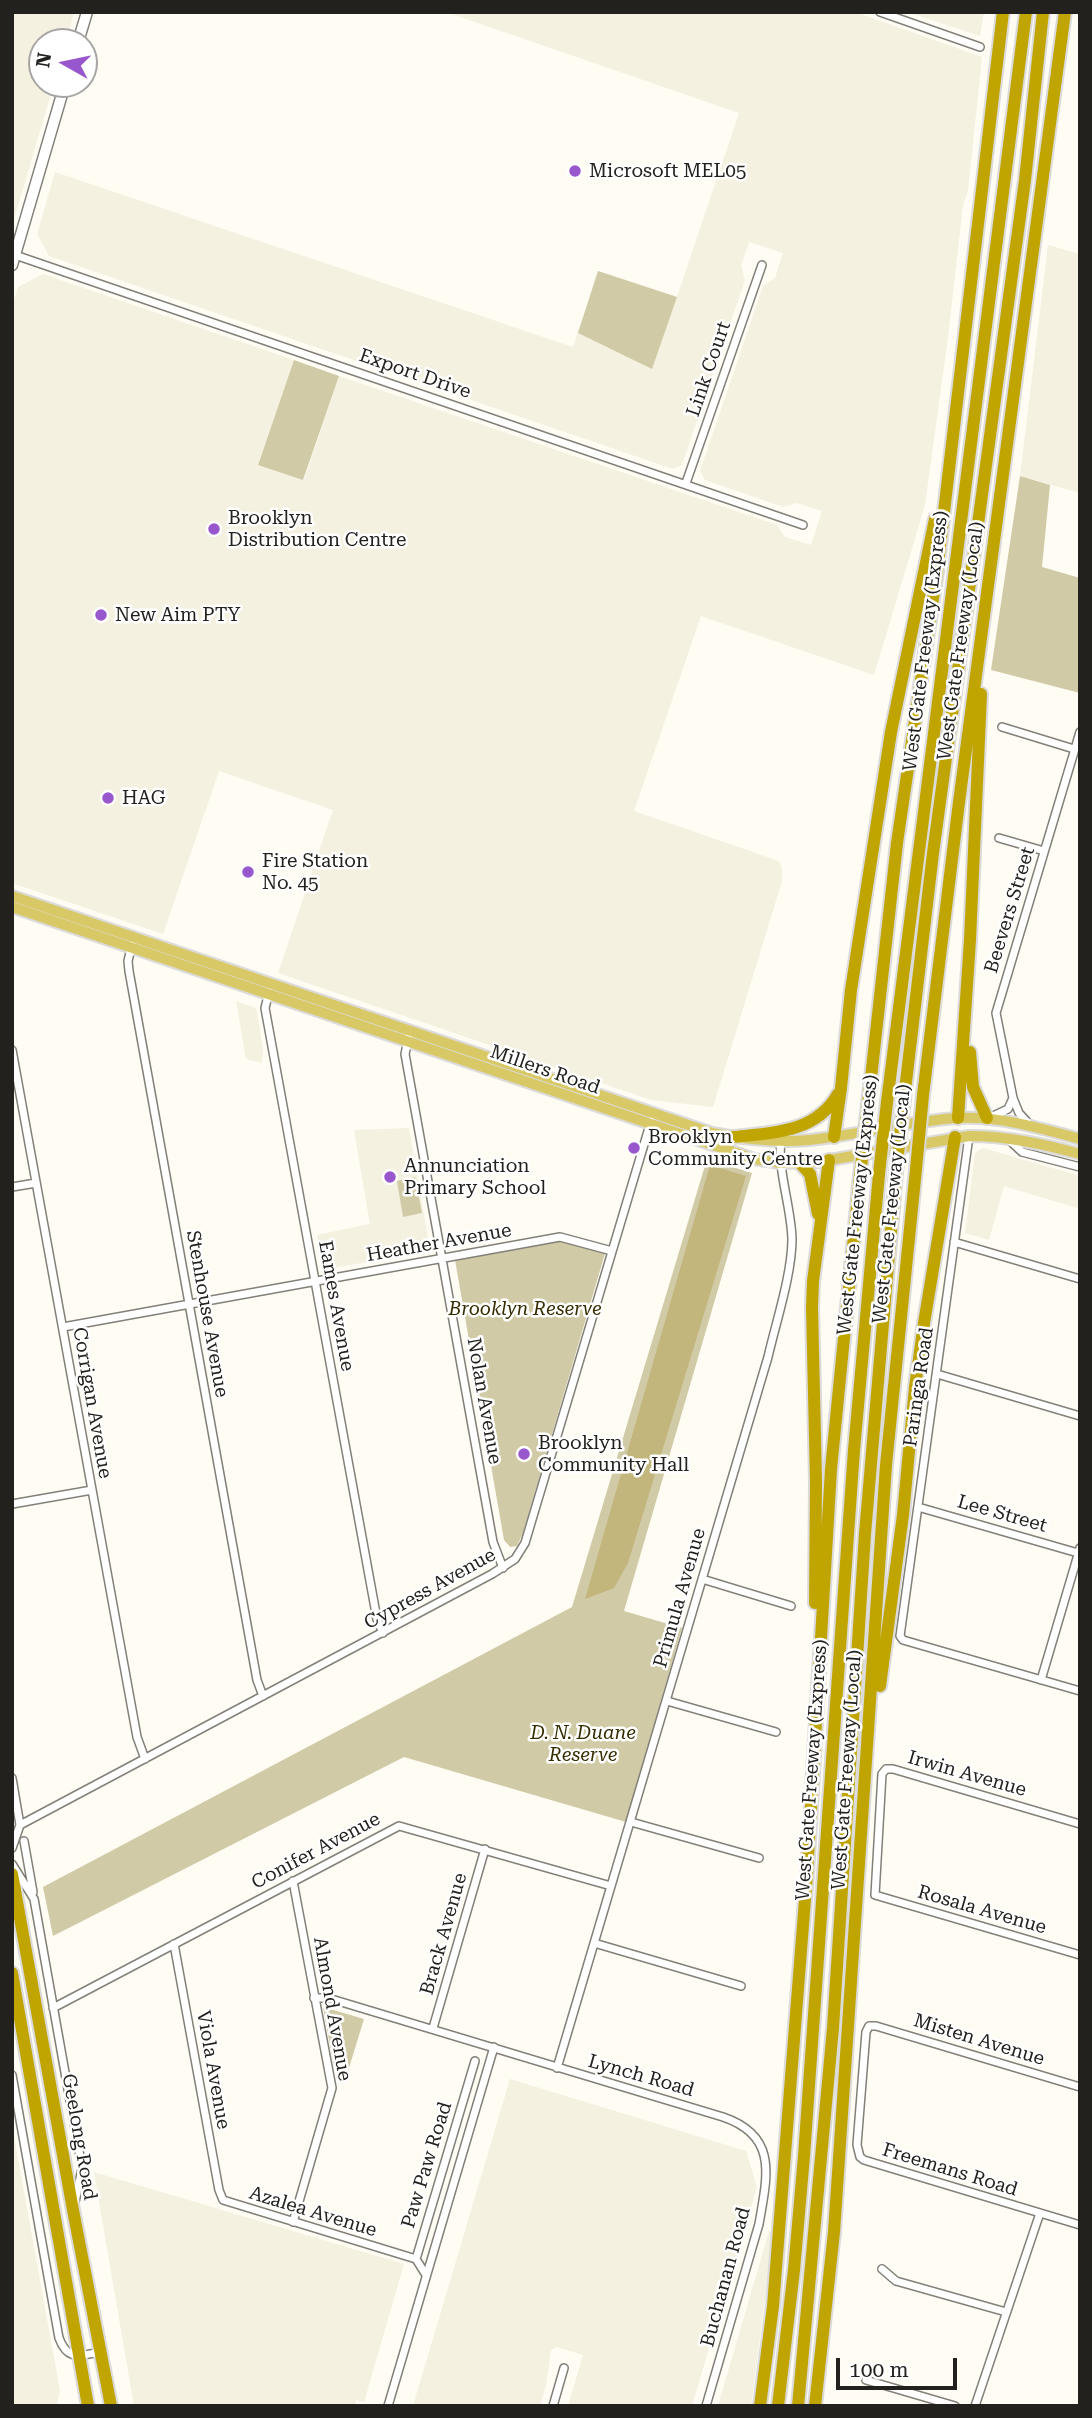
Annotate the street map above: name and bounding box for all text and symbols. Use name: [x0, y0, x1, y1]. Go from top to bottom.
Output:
north arrow: [28, 28, 98, 98]
text: N: [31, 51, 56, 69]
place label: Microsoft MEL05: [589, 160, 747, 182]
marker: Microsoft MEL05: [567, 163, 583, 179]
street label: Link Court: [682, 318, 736, 420]
street label: Export Drive: [356, 344, 474, 404]
place label: Brooklyn Distribution Centre: [228, 507, 406, 551]
street label: West Gate Freeway (Express): [899, 510, 953, 772]
street label: West Gate Freeway (Local): [933, 520, 989, 762]
marker: Brooklyn Distribution Centre: [206, 521, 222, 537]
place label: New Aim PTY: [115, 604, 241, 626]
marker: New Aim PTY: [93, 607, 109, 623]
place label: HAG: [122, 787, 165, 809]
marker: HAG: [100, 790, 116, 806]
street label: Beevers Street: [980, 844, 1040, 976]
place label: Fire Station No. 45: [262, 850, 368, 894]
marker: Fire Station No. 45: [240, 864, 256, 880]
street label: Millers Road: [487, 1041, 603, 1099]
street label: West Gate Freeway (Express): [833, 1074, 883, 1336]
street label: West Gate Freeway (Local): [868, 1083, 916, 1325]
place label: Brooklyn Community Centre: [648, 1126, 823, 1170]
marker: Brooklyn Community Centre: [626, 1140, 642, 1156]
place label: Annunciation Primary School: [404, 1155, 546, 1199]
marker: Annunciation Primary School: [382, 1169, 398, 1185]
street label: Heather Avenue: [365, 1219, 513, 1267]
street label: Stenhouse Avenue: [181, 1229, 233, 1399]
street label: Eames Avenue: [313, 1239, 359, 1373]
park label: Brooklyn Reserve: [448, 1298, 602, 1320]
street label: Corrigan Avenue: [67, 1326, 117, 1480]
street label: Paringa Road: [899, 1326, 939, 1448]
street label: Nolan Avenue: [462, 1336, 506, 1466]
place label: Brooklyn Community Hall: [538, 1432, 689, 1476]
marker: Brooklyn Community Hall: [516, 1446, 532, 1462]
street label: Lee Street: [955, 1490, 1049, 1538]
street label: Primula Avenue: [649, 1526, 711, 1670]
street label: Cypress Avenue: [360, 1543, 500, 1635]
street label: West Gate Freeway (Express): [791, 1639, 833, 1901]
street label: West Gate Freeway (Local): [827, 1649, 867, 1891]
park label: D. N. Duane Reserve: [530, 1722, 636, 1766]
street label: Irwin Avenue: [905, 1746, 1029, 1802]
street label: Conifer Avenue: [248, 1808, 384, 1894]
street label: Brack Avenue: [416, 1870, 472, 1998]
street label: Rosala Avenue: [915, 1881, 1049, 1939]
street label: Almond Avenue: [308, 1935, 356, 2083]
street label: Viola Avenue: [191, 2009, 235, 2131]
street label: Misten Avenue: [911, 2009, 1047, 2071]
street label: Lynch Road: [585, 2050, 697, 2102]
street label: Geelong Road: [57, 2072, 101, 2202]
street label: Paw Paw Road: [397, 2099, 457, 2231]
street label: Freemans Road: [880, 2139, 1020, 2201]
street label: Azalea Avenue: [246, 2182, 380, 2242]
street label: Buchanan Road: [696, 2205, 756, 2349]
scale bar: [840, 2344, 961, 2388]
text: 100 m: [849, 2358, 909, 2382]

